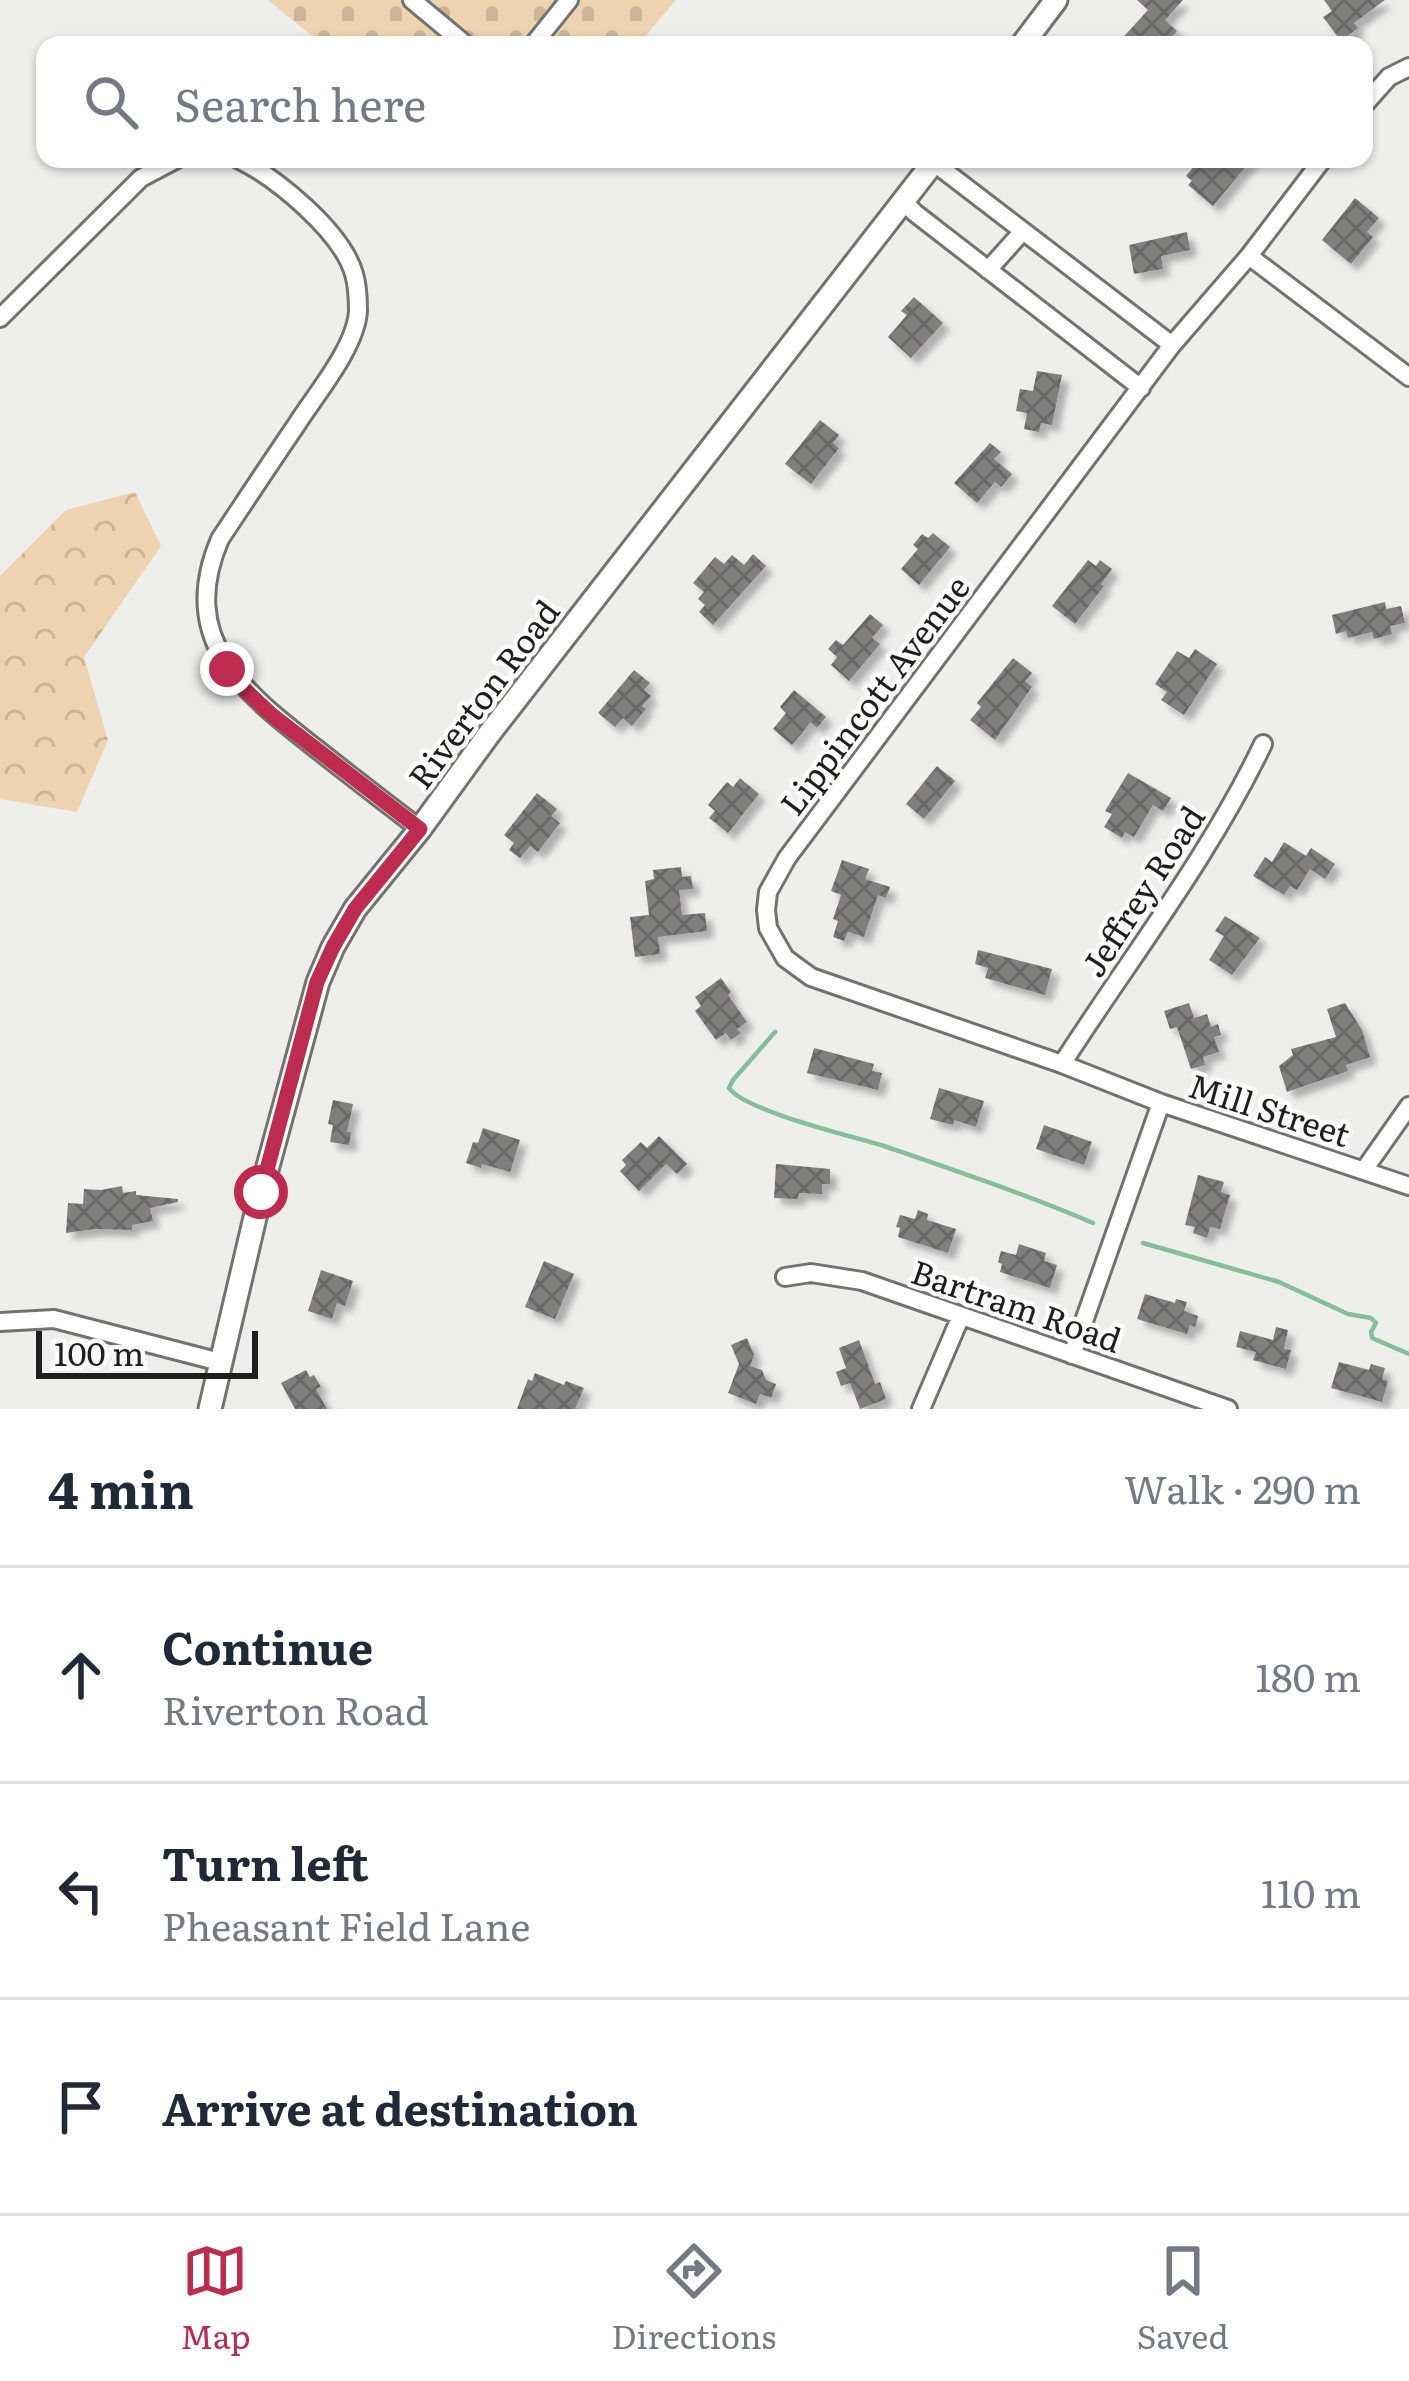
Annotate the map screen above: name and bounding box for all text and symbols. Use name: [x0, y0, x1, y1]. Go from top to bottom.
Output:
search box: [36, 36, 1373, 168]
icon: search: [78, 69, 144, 135]
text: Search here: [174, 69, 426, 136]
street label: Lippincott Avenue: [766, 564, 980, 824]
street label: Riverton Road: [395, 588, 569, 798]
route end: [200, 642, 254, 696]
street label: Jeffrey Road: [1067, 795, 1215, 985]
street label: Mill Street: [1183, 1059, 1358, 1157]
route start: [234, 1165, 288, 1219]
street label: Bartram Road: [905, 1245, 1129, 1363]
scale bar: [36, 1325, 258, 1378]
text: 100 m: [54, 1327, 144, 1376]
text: 4 min: [48, 1449, 194, 1525]
text: Walk · 290 m: [1124, 1458, 1361, 1516]
text: Continue: [162, 1612, 373, 1679]
icon: ahead: [48, 1642, 114, 1708]
text: 180 m: [1255, 1646, 1361, 1704]
text: Riverton Road: [162, 1679, 429, 1737]
text: Turn left: [162, 1828, 369, 1895]
icon: left: [48, 1858, 114, 1924]
text: 110 m: [1261, 1862, 1361, 1920]
text: Pheasant Field Lane: [162, 1895, 530, 1953]
text: Arrive at destination: [162, 2073, 638, 2140]
icon: arrive: [48, 2074, 114, 2140]
tab: Map: [180, 2238, 251, 2359]
tab: Directions: [611, 2238, 776, 2359]
tab: Saved: [1137, 2238, 1229, 2359]

